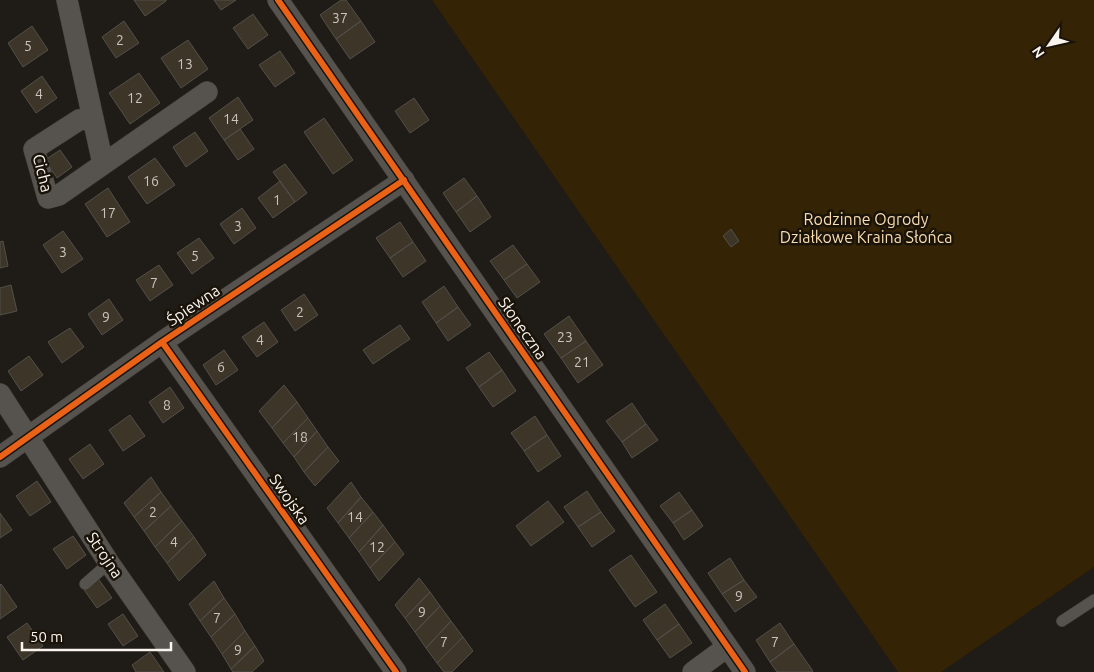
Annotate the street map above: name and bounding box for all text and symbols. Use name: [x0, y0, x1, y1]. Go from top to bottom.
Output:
house number: 37: [332, 10, 348, 26]
north arrow: [1024, 20, 1074, 70]
house number: 2: [116, 32, 124, 48]
house number: 5: [24, 38, 32, 54]
text: N: [1029, 43, 1048, 61]
house number: 13: [177, 56, 193, 72]
house number: 4: [35, 86, 43, 102]
house number: 12: [127, 90, 143, 106]
house number: 14: [223, 111, 239, 127]
street label: Cicha: [30, 152, 56, 194]
house number: 16: [143, 173, 159, 189]
house number: 1: [273, 192, 281, 208]
house number: 17: [100, 205, 116, 221]
park label: Rodzinne Ogrody Działkowe Kraina Słońca: [780, 210, 952, 246]
house number: 3: [234, 218, 242, 234]
house number: 3: [59, 244, 67, 260]
house number: 5: [191, 248, 199, 264]
house number: 7: [150, 275, 158, 291]
street label: Śpiewna: [162, 280, 223, 329]
street label: Słoneczna: [495, 293, 551, 363]
house number: 2: [296, 304, 304, 320]
house number: 9: [102, 309, 110, 325]
house number: 23: [557, 329, 573, 345]
house number: 4: [256, 332, 264, 348]
house number: 21: [574, 354, 590, 370]
house number: 6: [217, 359, 225, 375]
house number: 8: [163, 397, 171, 413]
house number: 18: [292, 429, 308, 445]
street label: Swojska: [266, 470, 314, 528]
house number: 2: [149, 504, 157, 520]
house number: 14: [347, 509, 363, 525]
street label: Strojna: [83, 529, 127, 581]
house number: 4: [170, 534, 178, 550]
house number: 12: [369, 539, 385, 555]
house number: 9: [735, 588, 743, 604]
house number: 9: [418, 604, 426, 620]
house number: 7: [213, 610, 221, 626]
scale bar: [22, 620, 171, 652]
text: 50 m: [30, 628, 63, 645]
house number: 7: [440, 634, 448, 650]
house number: 7: [771, 634, 779, 650]
house number: 9: [234, 642, 242, 658]

